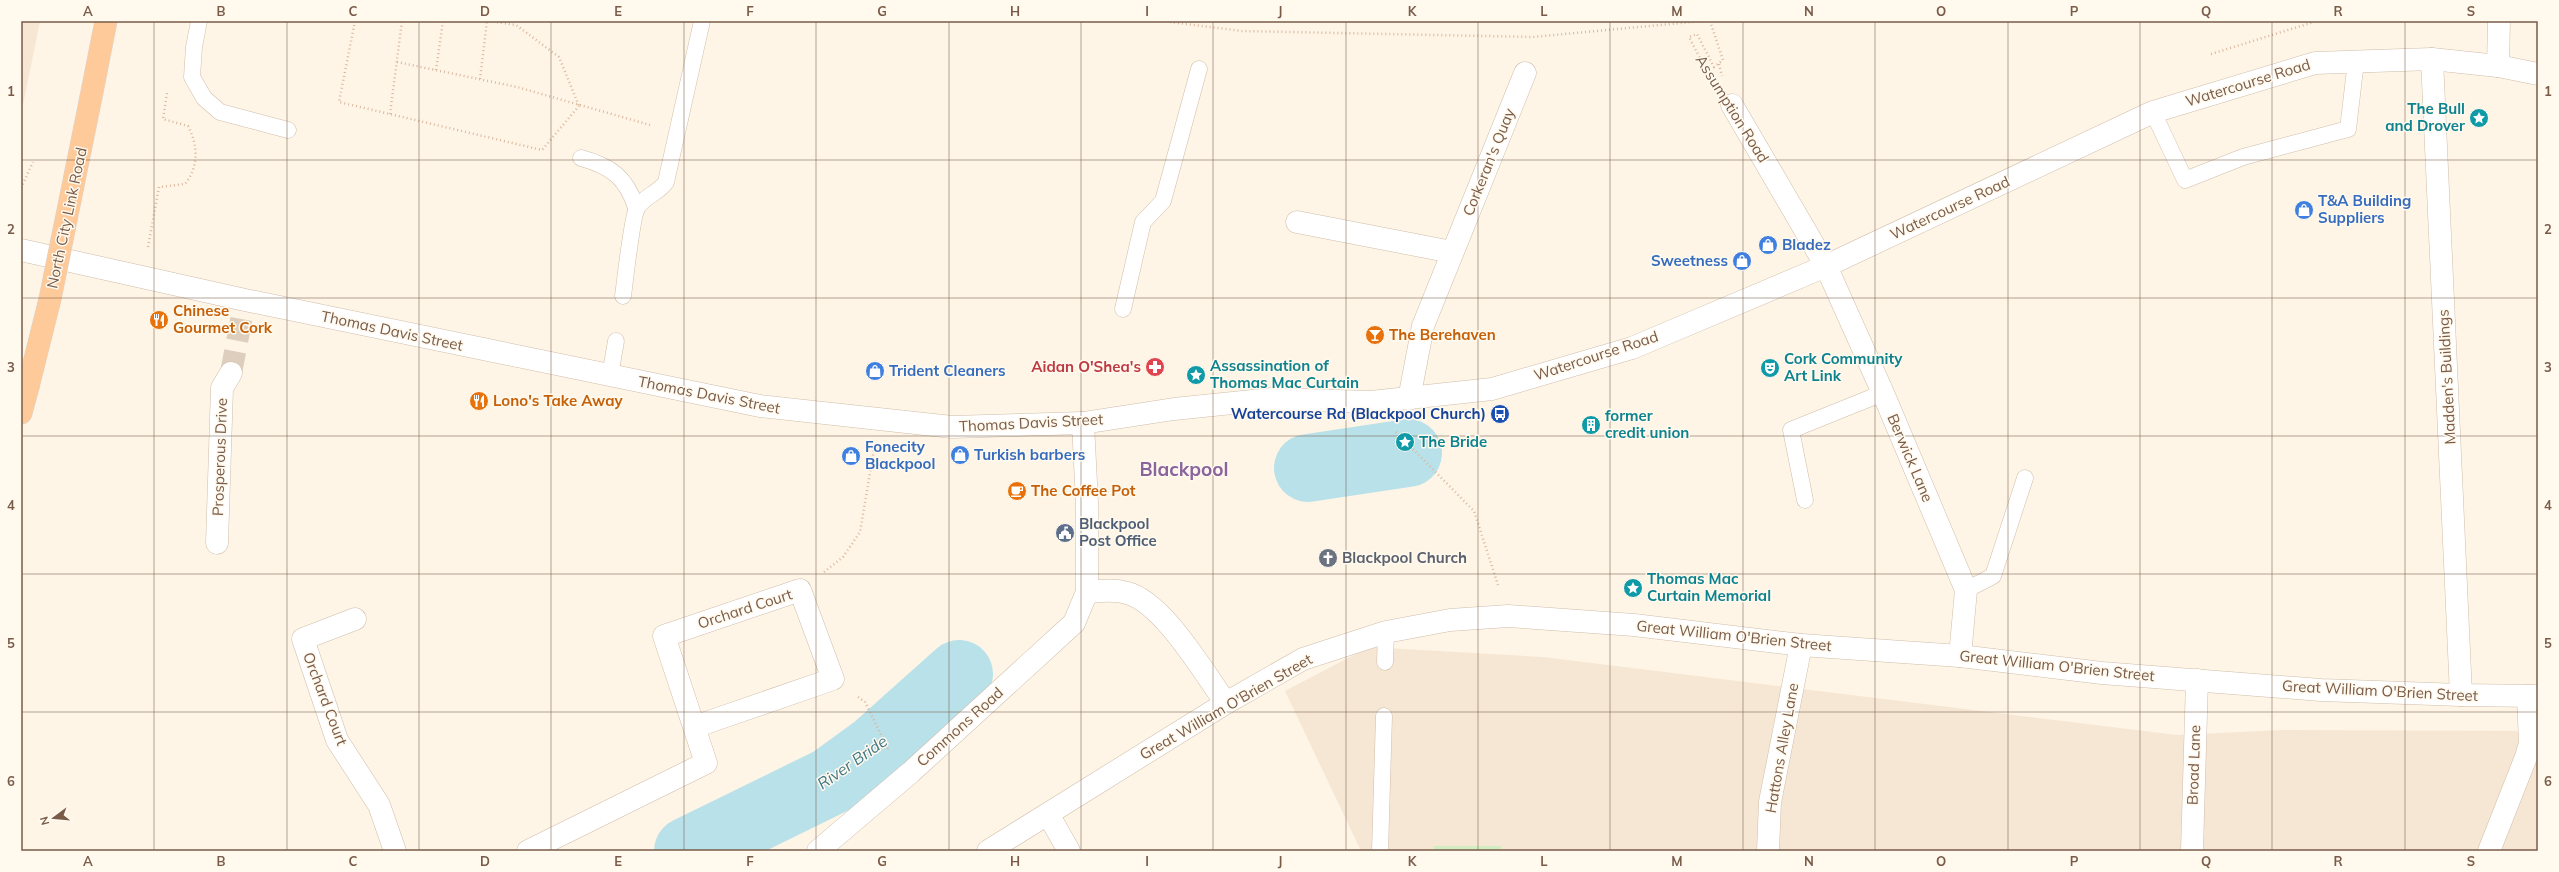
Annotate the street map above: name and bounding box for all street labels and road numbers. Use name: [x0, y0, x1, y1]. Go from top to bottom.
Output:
street label: Assumption Road: [1692, 51, 1773, 166]
street label: Watercourse Road: [2183, 54, 2313, 111]
street label: Corkeran's Quay: [1458, 105, 1519, 218]
street label: North City Link Road: [42, 146, 91, 290]
street label: Watercourse Road: [1887, 172, 2013, 244]
street label: Thomas Davis Street: [319, 306, 465, 355]
street label: Madden's Buildings: [2433, 309, 2460, 445]
street label: Watercourse Road: [1531, 326, 1660, 385]
street label: Thomas Davis Street: [636, 371, 782, 418]
street label: Prosperous Drive: [208, 398, 231, 516]
street label: Thomas Davis Street: [958, 409, 1104, 436]
street label: Berwick Lane: [1883, 411, 1938, 505]
street label: Orchard Court: [695, 584, 795, 633]
street label: Great William O'Brien Street: [1636, 616, 1833, 655]
street label: Great William O'Brien Street: [1959, 646, 2156, 685]
street label: Orchard Court: [299, 649, 352, 748]
street label: Great William O'Brien Street: [1136, 649, 1315, 764]
street label: Great William O'Brien Street: [2282, 676, 2478, 705]
street label: Hattons Alley Lane: [1761, 681, 1802, 814]
street label: Commons Road: [912, 683, 1007, 771]
street label: Broad Lane: [2183, 725, 2204, 805]

